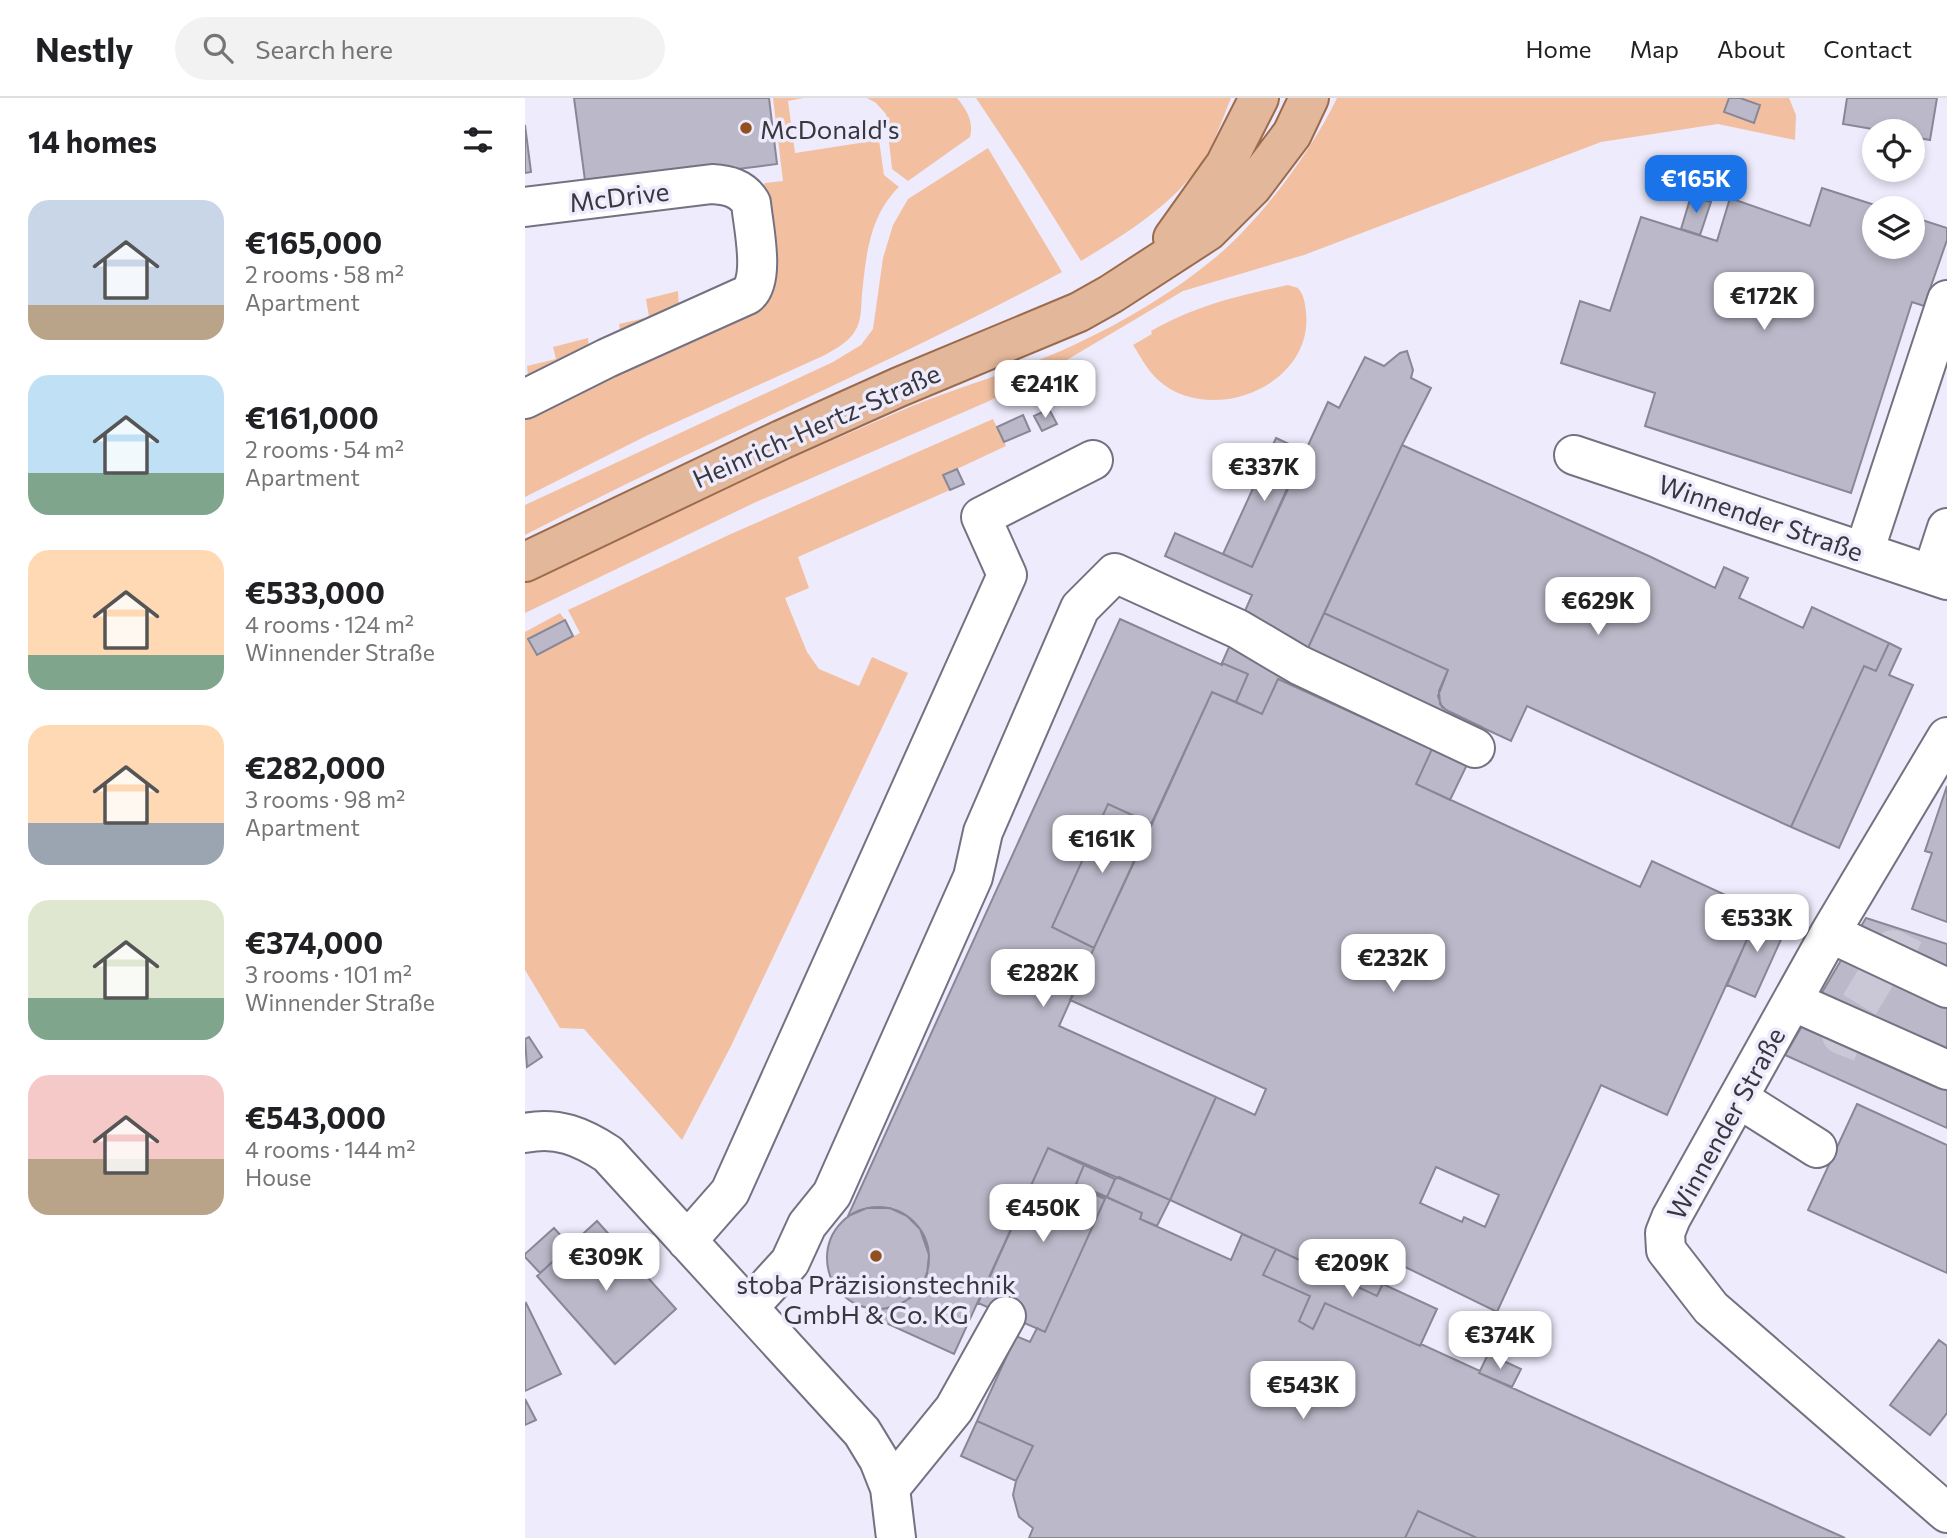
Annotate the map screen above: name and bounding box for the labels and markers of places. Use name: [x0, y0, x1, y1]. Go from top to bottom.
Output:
place label: McDonald's: [760, 113, 900, 144]
marker: McDonald's: [738, 120, 754, 136]
pin: €165K: [1647, 156, 1745, 215]
pin: €172K: [1715, 272, 1813, 332]
pin: €241K: [996, 360, 1094, 420]
pin: €337K: [1215, 444, 1313, 503]
pin: €629K: [1549, 578, 1647, 637]
pin: €161K: [1053, 816, 1151, 875]
pin: €533K: [1708, 894, 1806, 954]
pin: €232K: [1344, 934, 1442, 994]
pin: €282K: [994, 950, 1092, 1009]
pin: €450K: [994, 1184, 1092, 1244]
pin: €309K: [557, 1234, 655, 1293]
pin: €209K: [1303, 1240, 1401, 1299]
marker: stoba Präzisionstechnik GmbH & Co. KG: [868, 1248, 884, 1264]
place label: stoba Präzisionstechnik GmbH & Co. KG: [736, 1268, 1016, 1329]
pin: €374K: [1451, 1312, 1549, 1371]
pin: €543K: [1254, 1362, 1352, 1421]

